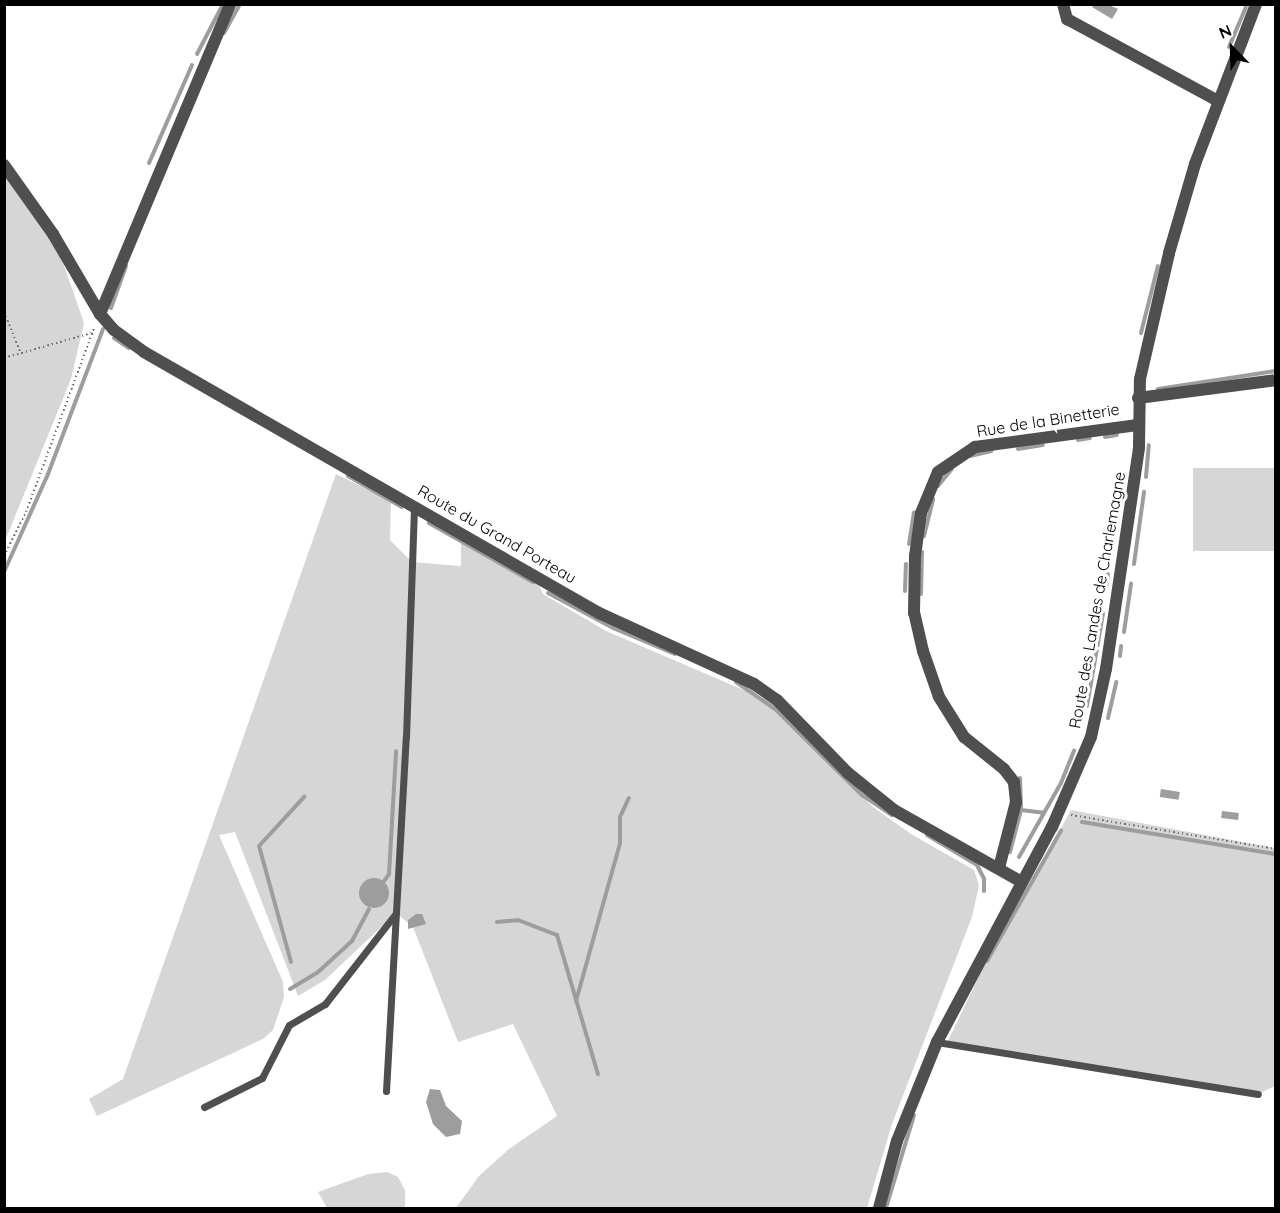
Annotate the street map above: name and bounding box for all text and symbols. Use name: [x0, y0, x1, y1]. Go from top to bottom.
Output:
north arrow: [1202, 18, 1262, 78]
text: N: [1216, 20, 1234, 43]
street label: Rue de la Binetterie: [975, 399, 1121, 441]
street label: Route des Landes de Charlemagne: [1065, 470, 1129, 730]
street label: Route du Grand Porteau: [414, 481, 580, 587]

